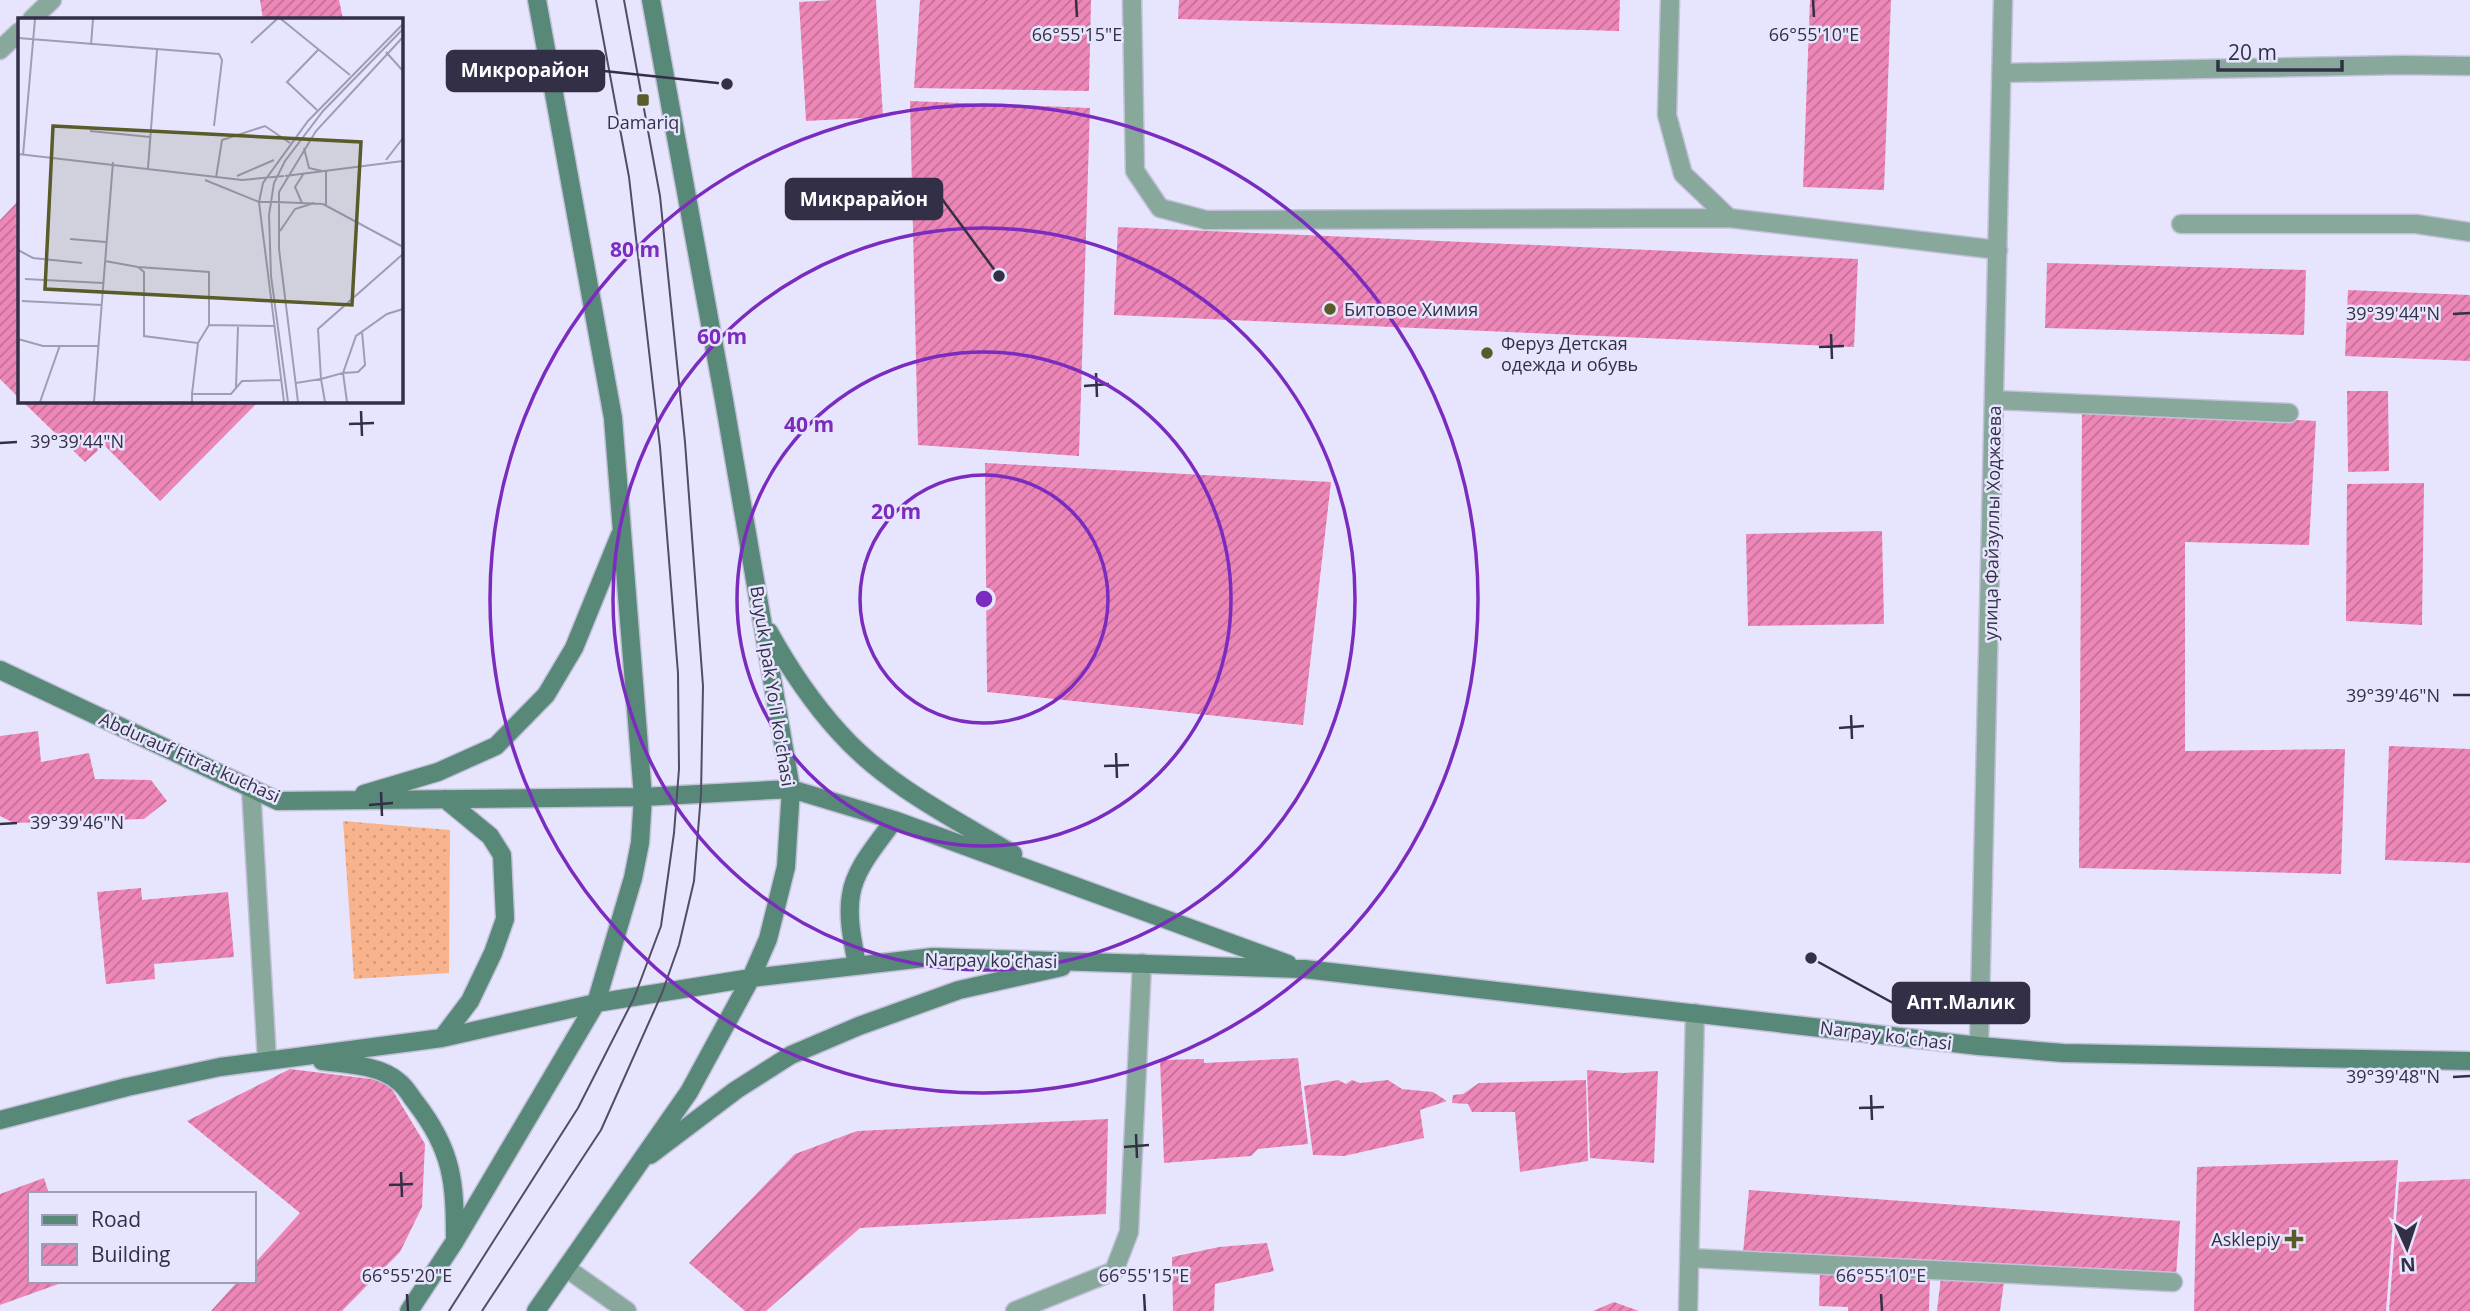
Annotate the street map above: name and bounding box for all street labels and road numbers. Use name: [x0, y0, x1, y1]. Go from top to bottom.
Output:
street label: улица Файзуллы Ходжаева: [1978, 406, 2006, 640]
street label: Buyuk Ipak Yo'li ko'chasi: [745, 584, 801, 788]
street label: Abdurauf Fitrat kuchasi: [96, 706, 284, 808]
street label: Narpay ko'chasi: [924, 947, 1058, 973]
street label: Narpay ko'chasi: [1819, 1015, 1953, 1055]

